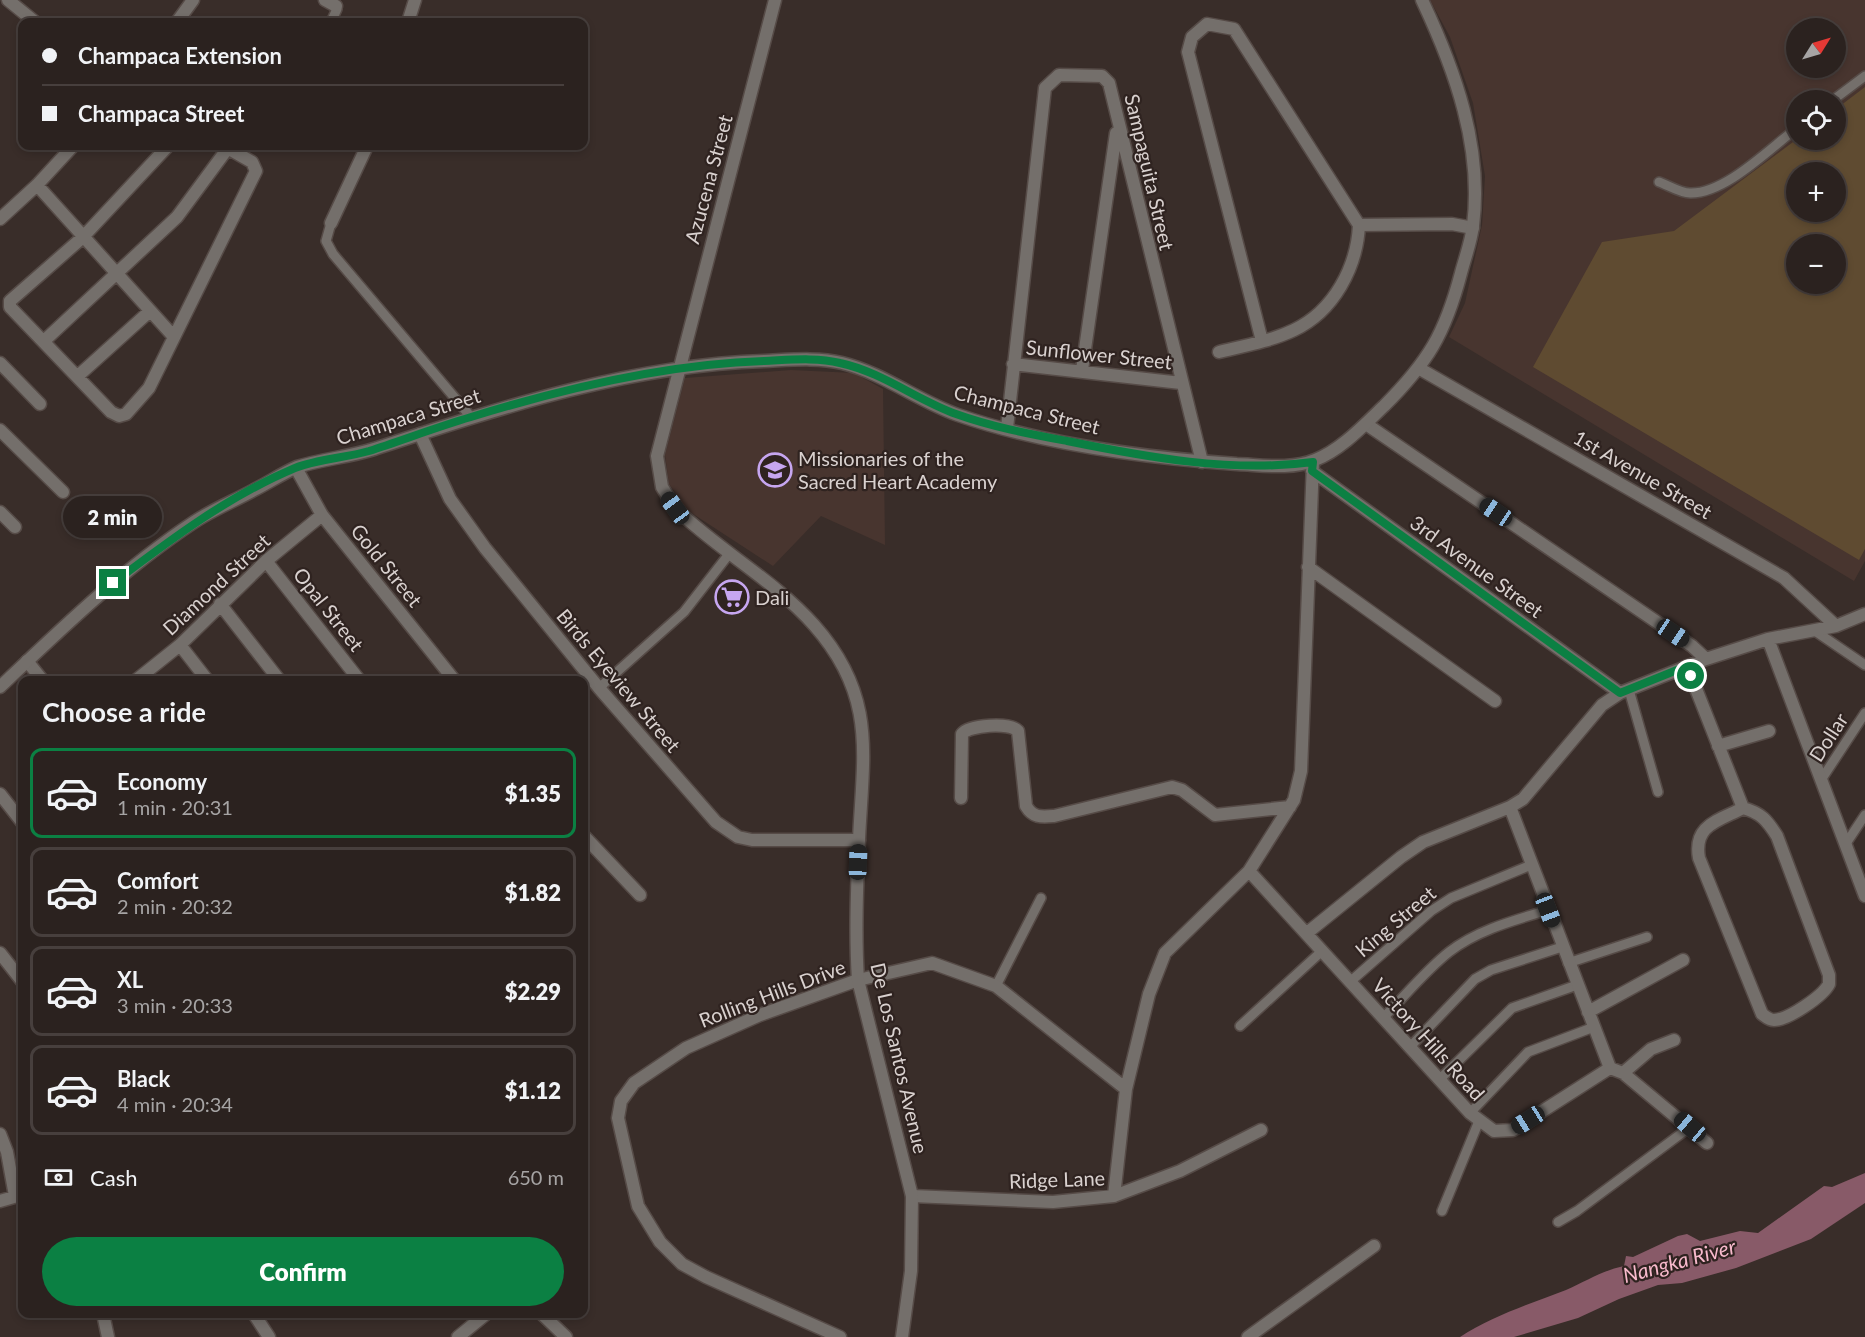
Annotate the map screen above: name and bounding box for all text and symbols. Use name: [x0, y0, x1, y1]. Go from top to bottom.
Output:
north arrow: [1786, 18, 1846, 78]
map controls: [1786, 18, 1846, 294]
text: Champaca Extension: [78, 42, 282, 69]
button: locate: [1786, 90, 1846, 150]
street label: Sampaguita Street: [1120, 92, 1180, 252]
text: Champaca Street: [78, 100, 245, 127]
street label: Azucena Street: [679, 112, 737, 246]
button: +: [1786, 162, 1846, 222]
button: −: [1786, 234, 1846, 294]
street label: Sunflower Street: [1025, 334, 1173, 374]
street label: Champaca Street: [952, 379, 1102, 439]
street label: Champaca Street: [333, 383, 483, 449]
street label: 1st Avenue Street: [1570, 425, 1716, 523]
place label: Missionaries of the Sacred Heart Academy: [798, 446, 998, 493]
school or university icon: Missionaries of the Sacred Heart Academy: [757, 452, 793, 488]
car: [657, 488, 693, 528]
car: [1476, 494, 1516, 530]
callout: 2 min: [63, 496, 162, 538]
text: 2 min: [88, 505, 137, 529]
street label: 3rd Avenue Street: [1406, 510, 1548, 622]
street label: Gold Street: [346, 519, 428, 611]
street label: Diamond Street: [157, 528, 275, 640]
street label: Opal Street: [289, 562, 369, 656]
route end: [99, 569, 126, 596]
supermarket icon: Dali: [714, 579, 750, 615]
place label: Dali: [755, 585, 789, 609]
street label: Birds Eyeview Street: [552, 604, 686, 756]
car: [1653, 615, 1693, 651]
route start: [1677, 662, 1704, 689]
text: Choose a ride: [42, 695, 206, 728]
street label: Dollar: [1803, 708, 1853, 766]
icon: car: [45, 766, 99, 820]
text: Economy: [117, 768, 207, 795]
text: $1.35: [505, 780, 561, 807]
text: 1 min · 20:31: [117, 795, 233, 819]
car: [848, 844, 868, 880]
icon: car: [45, 865, 99, 919]
text: Comfort: [117, 867, 199, 894]
text: $1.82: [505, 879, 561, 906]
street label: King Street: [1350, 881, 1440, 961]
car: [1533, 890, 1563, 930]
text: 2 min · 20:32: [117, 894, 233, 918]
street label: Rolling Hills Drive: [695, 954, 849, 1032]
street label: De Los Santos Avenue: [866, 960, 934, 1156]
icon: car: [45, 964, 99, 1018]
text: XL: [117, 966, 143, 993]
street label: Victory Hills Road: [1368, 973, 1490, 1105]
text: $2.29: [505, 978, 561, 1005]
text: 3 min · 20:33: [117, 993, 233, 1017]
icon: car: [45, 1063, 99, 1117]
text: Black: [117, 1065, 170, 1092]
text: $1.12: [505, 1077, 561, 1104]
text: 4 min · 20:34: [117, 1092, 233, 1116]
car: [1508, 1103, 1548, 1137]
car: [1670, 1109, 1710, 1145]
icon: cash: [42, 1161, 75, 1194]
text: Cash: [90, 1164, 137, 1191]
text: 650 m: [508, 1165, 564, 1189]
street label: Ridge Lane: [1008, 1165, 1106, 1193]
water label: Nangka River: [1620, 1233, 1739, 1287]
button: Confirm: [42, 1237, 564, 1306]

